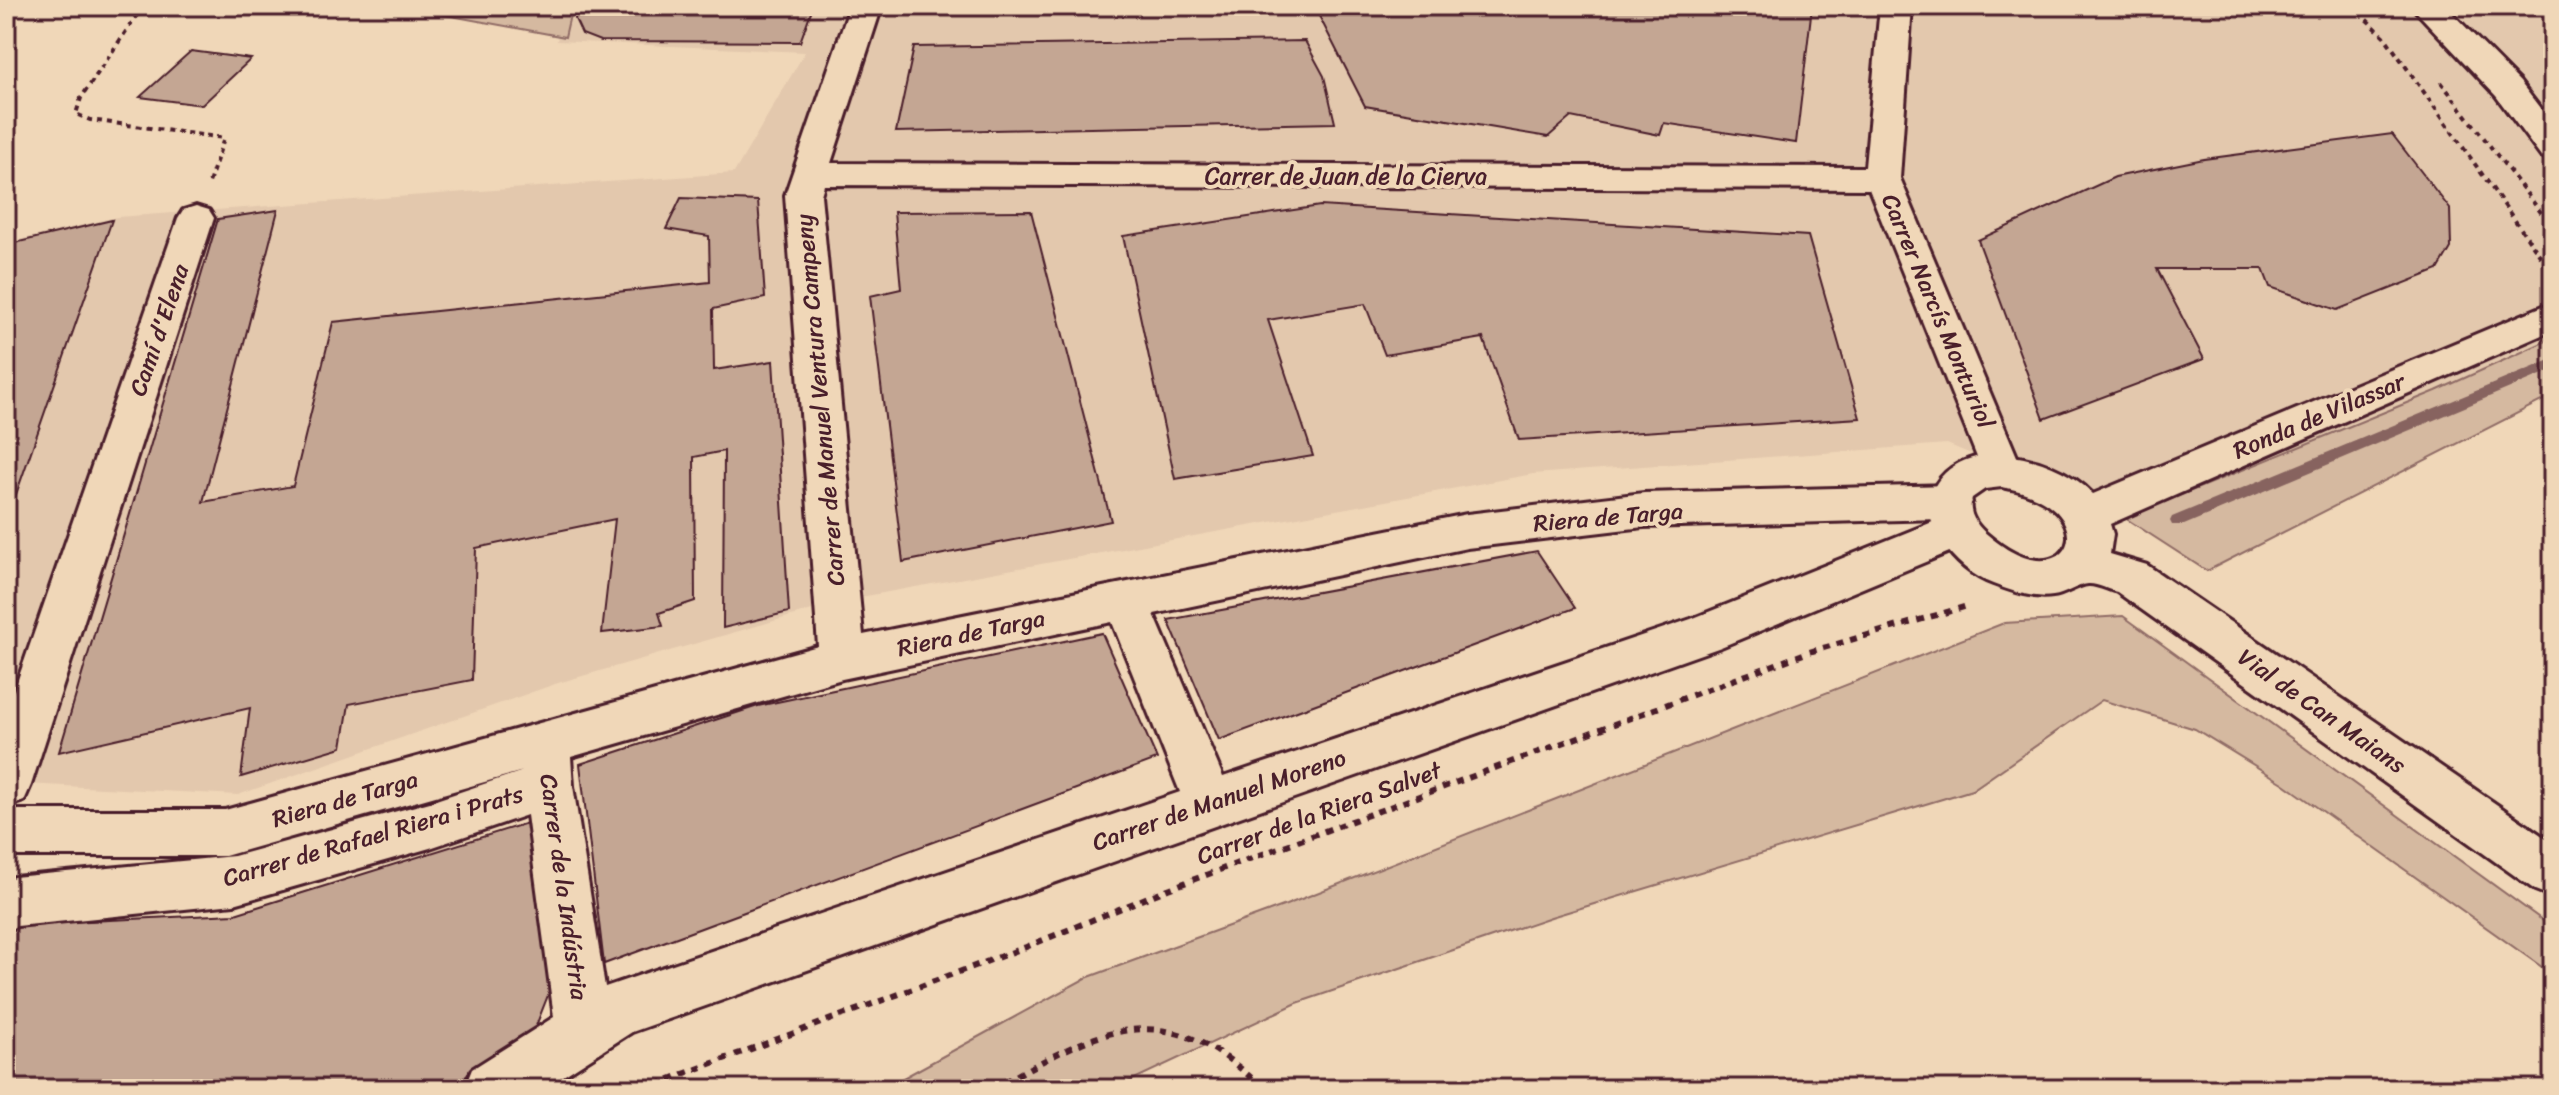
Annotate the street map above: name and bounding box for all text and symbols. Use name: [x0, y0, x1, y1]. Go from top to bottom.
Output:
street label: Carrer de Juan de la Cierva: [1205, 155, 1487, 197]
street label: Carrer Narcís Monturiol: [1869, 187, 2007, 436]
street label: Carrer de Manuel Ventura Campeny: [783, 212, 857, 587]
street label: Camí d'Elena: [117, 257, 202, 402]
street label: Ronda de Vilassar: [2226, 360, 2414, 471]
street label: Riera de Targa: [1531, 490, 1685, 544]
street label: Riera de Targa: [893, 597, 1049, 669]
street label: Vial de Can Maians: [2229, 637, 2415, 785]
street label: Carrer de Manuel Moreno: [1086, 737, 1352, 863]
street label: Carrer de la Riera Salvet: [1191, 749, 1449, 877]
street label: Riera de Targa: [267, 758, 423, 840]
street label: Carrer de la Indústria: [527, 771, 601, 1004]
street label: Carrer de Rafael Riera i Prats: [218, 773, 529, 899]

